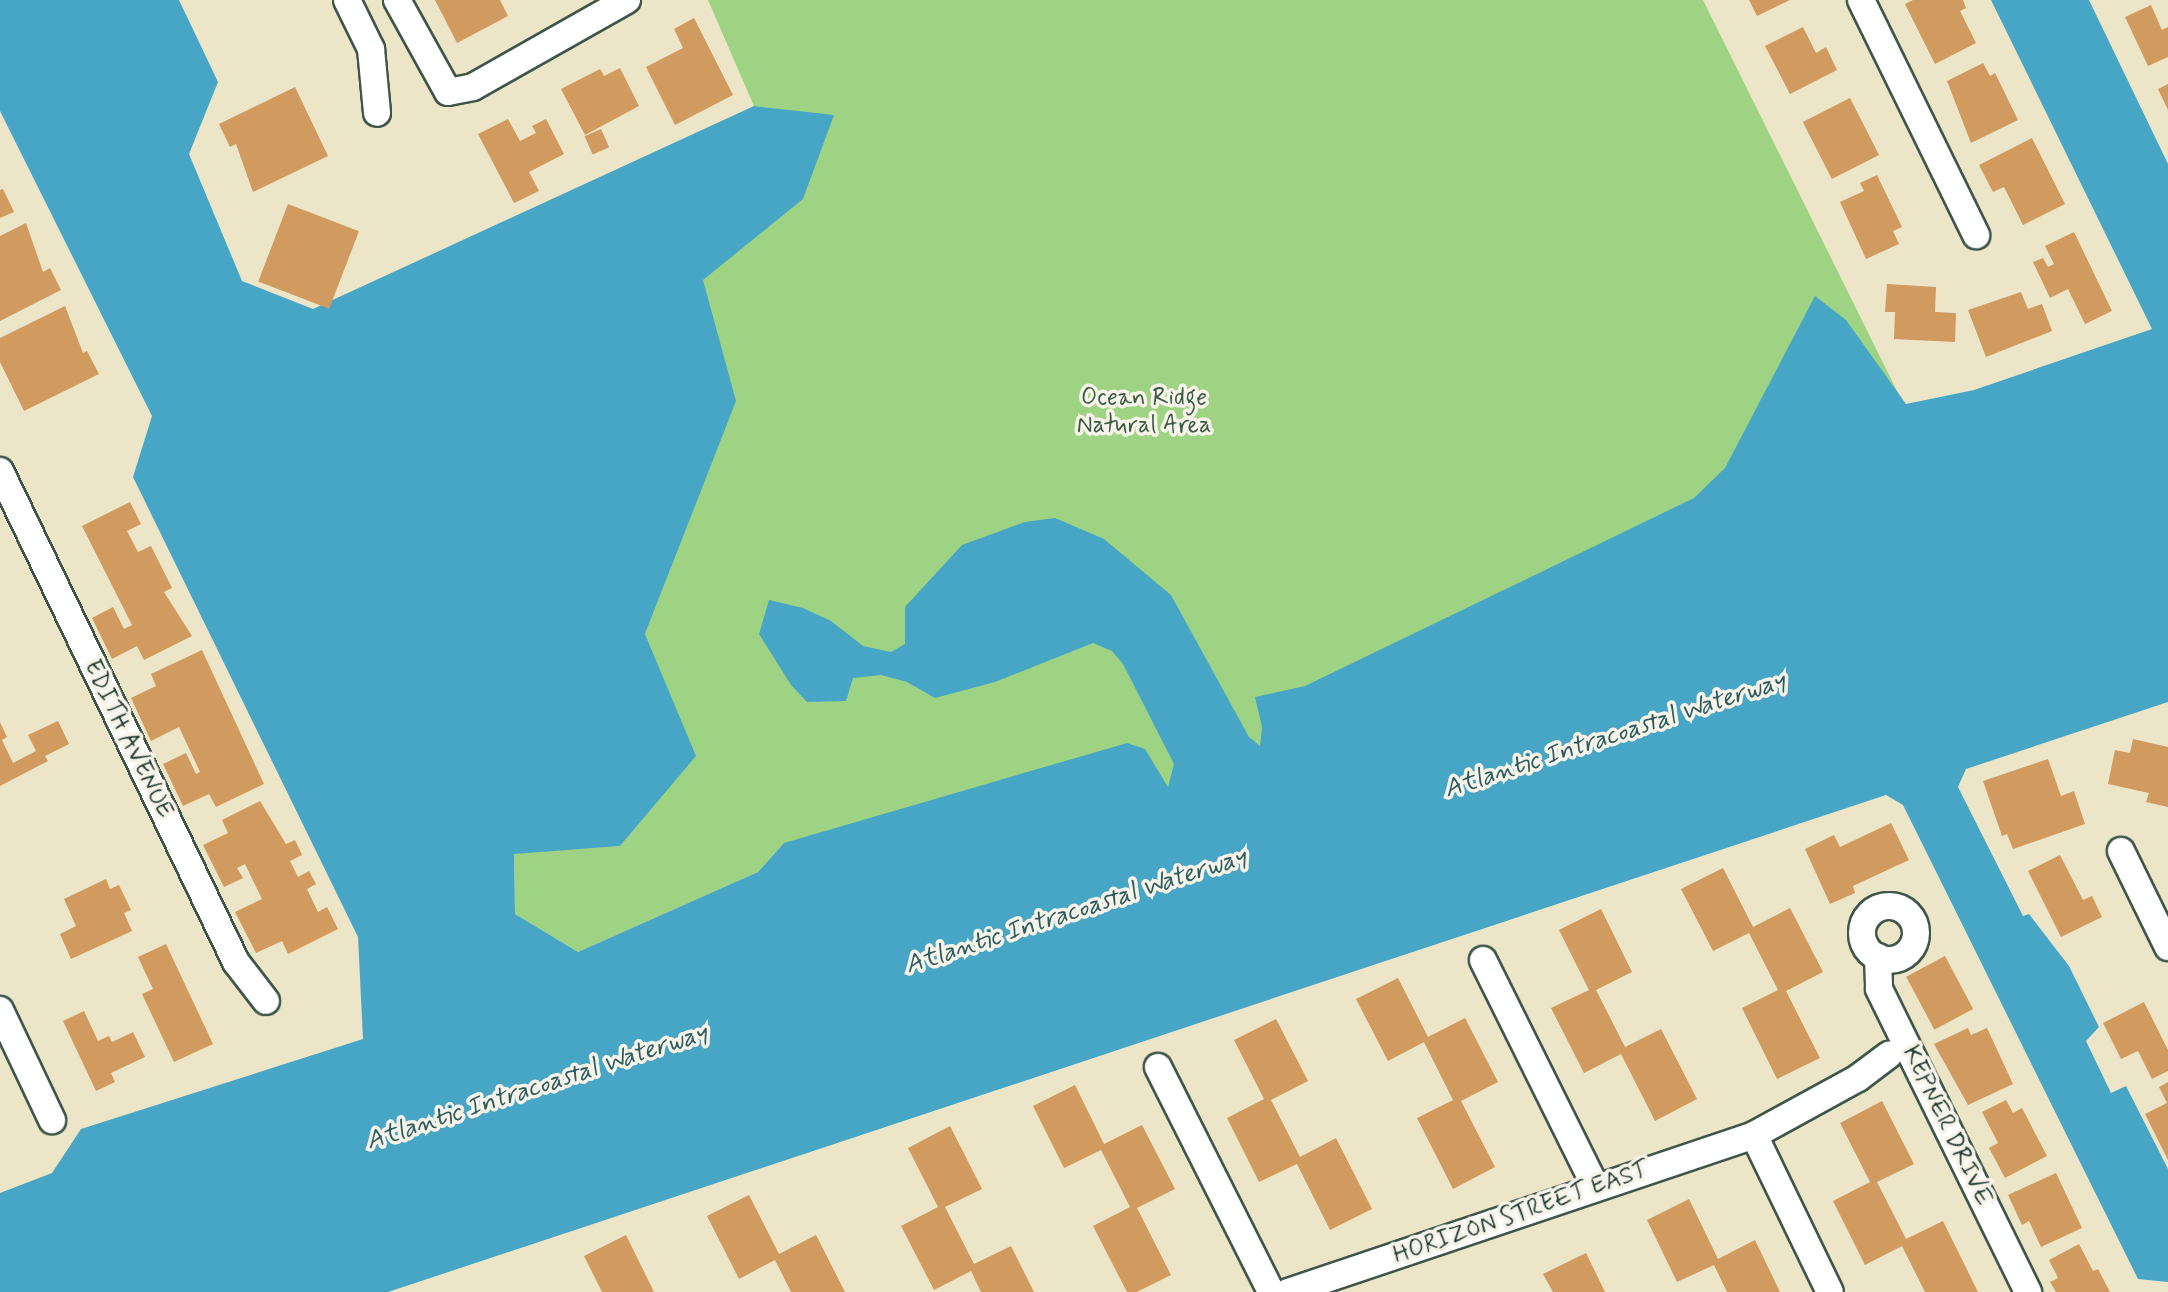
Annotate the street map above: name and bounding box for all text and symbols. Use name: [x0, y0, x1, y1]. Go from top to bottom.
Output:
park label: Ocean Ridge Natural Area: [1075, 384, 1213, 440]
street label: EDITH AVENUE: [77, 654, 179, 824]
water label: Atlantic Intracoastal Waterway: [1439, 666, 1791, 806]
water label: Atlantic Intracoastal Waterway: [900, 842, 1252, 982]
water label: Atlantic Intracoastal Waterway: [361, 1018, 713, 1158]
street label: KEPNER DRIVE: [1896, 1041, 1998, 1211]
street label: HORIZON STREET EAST: [1389, 1156, 1653, 1270]

